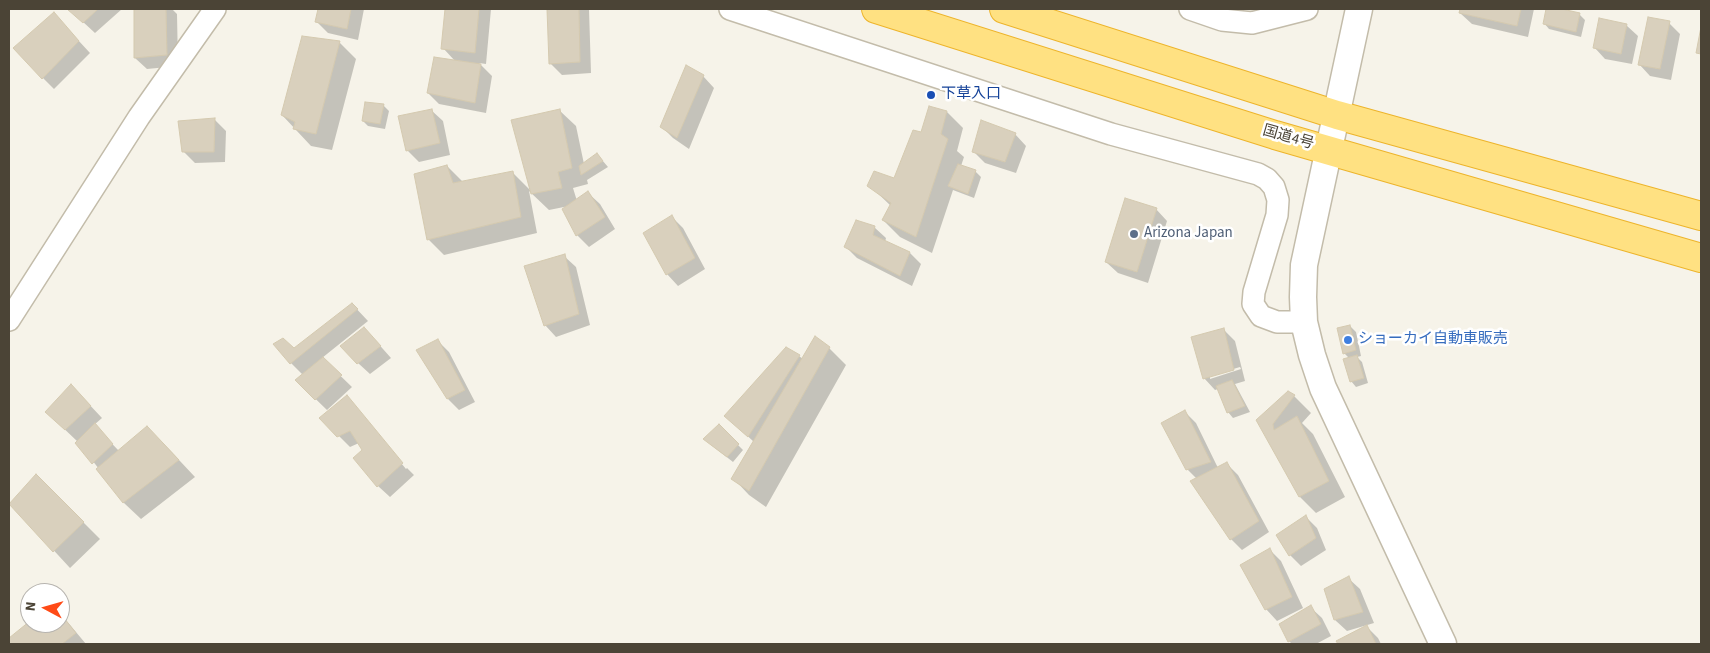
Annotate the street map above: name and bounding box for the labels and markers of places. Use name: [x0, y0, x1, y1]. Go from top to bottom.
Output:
place label: 下草入口: [941, 86, 1001, 104]
marker: 下草入口: [925, 89, 937, 101]
place label: Arizona Japan: [1144, 225, 1233, 243]
marker: Arizona Japan: [1128, 228, 1140, 240]
place label: ショーカイ自動車販売: [1358, 331, 1508, 349]
marker: ショーカイ自動車販売: [1342, 334, 1354, 346]

